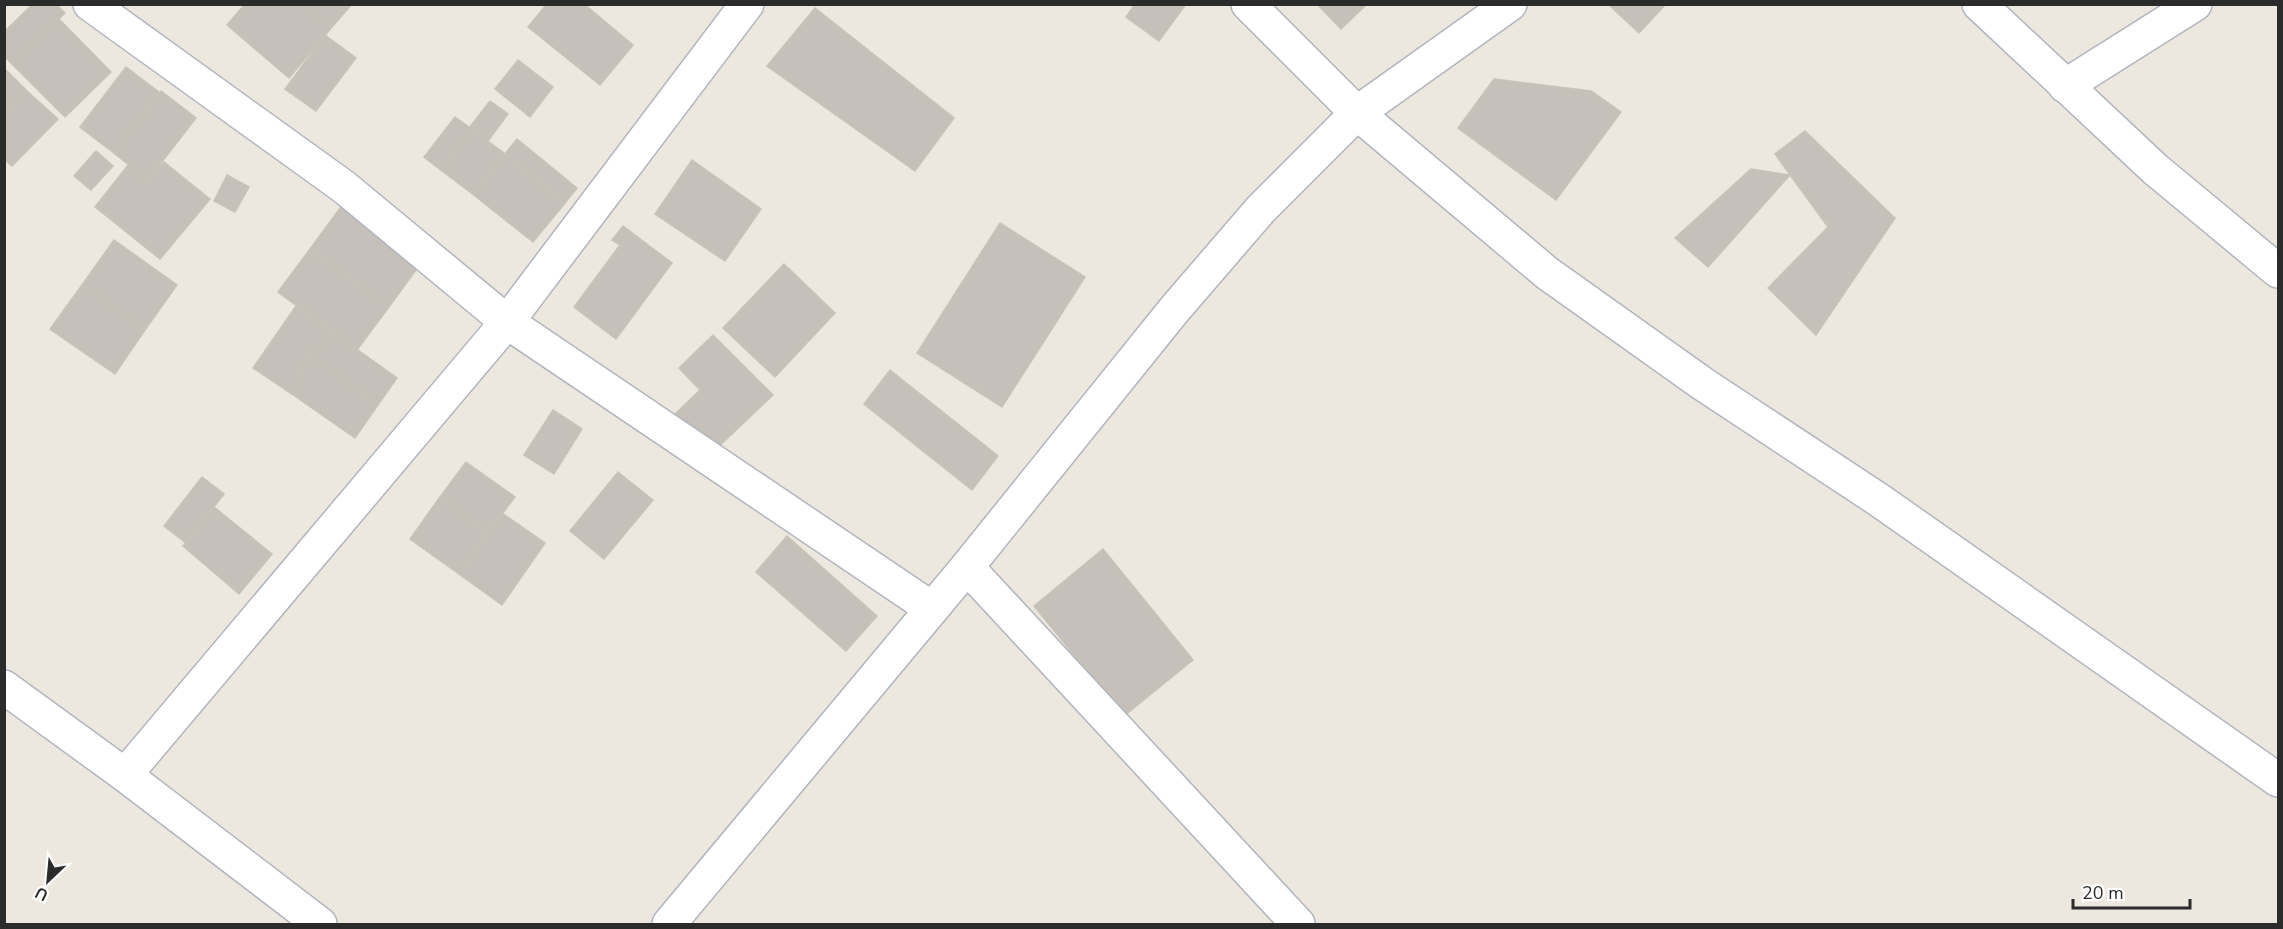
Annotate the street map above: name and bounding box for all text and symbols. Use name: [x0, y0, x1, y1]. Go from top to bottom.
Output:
north arrow: [18, 851, 78, 911]
scale bar: [2073, 872, 2190, 910]
text: U: [32, 881, 52, 906]
text: 20 m: [2082, 881, 2124, 905]

